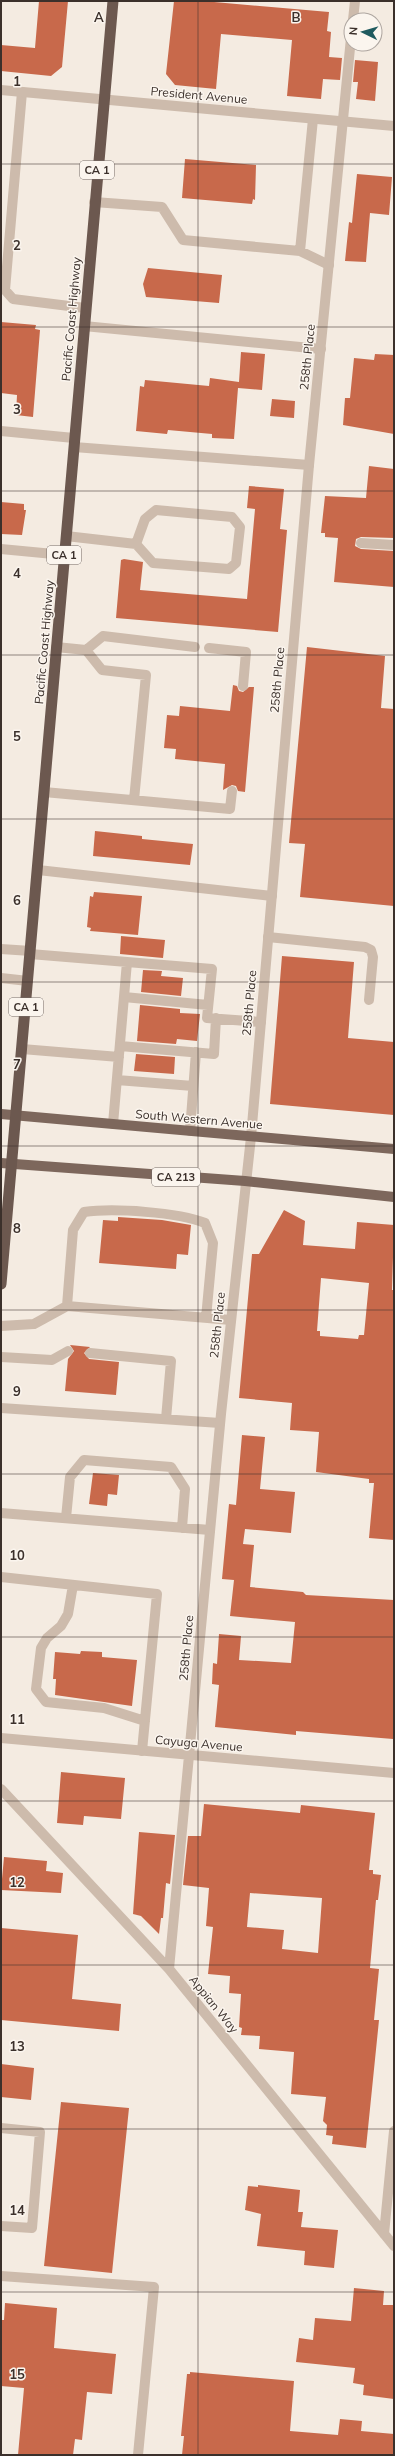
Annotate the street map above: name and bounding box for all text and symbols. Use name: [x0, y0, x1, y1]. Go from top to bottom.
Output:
text: A: [94, 9, 104, 25]
text: B: [292, 9, 301, 25]
north arrow: [343, 12, 383, 52]
text: N: [346, 26, 360, 36]
text: 1: [13, 73, 21, 89]
street label: President Avenue: [150, 83, 248, 107]
road number: CA 1: [80, 161, 114, 179]
text: 2: [13, 237, 21, 253]
street label: Pacific Coast Highway: [58, 256, 84, 382]
street label: 258th Place: [296, 323, 318, 391]
text: 3: [13, 401, 21, 417]
road number: CA 1: [47, 546, 81, 564]
text: 4: [13, 565, 21, 581]
street label: Pacific Coast Highway: [31, 579, 57, 705]
street label: 258th Place: [267, 646, 287, 714]
text: 5: [13, 728, 21, 744]
text: 6: [13, 892, 21, 908]
street label: 258th Place: [239, 969, 259, 1037]
road number: CA 1: [9, 998, 43, 1016]
text: 7: [13, 1056, 21, 1072]
street label: South Western Avenue: [135, 1106, 263, 1132]
road number: CA 213: [152, 1168, 200, 1186]
text: 8: [13, 1220, 21, 1236]
street label: 258th Place: [206, 1291, 228, 1359]
text: 9: [13, 1383, 21, 1399]
text: 10: [9, 1547, 25, 1563]
street label: 258th Place: [176, 1614, 196, 1682]
text: 11: [9, 1711, 25, 1727]
street label: Cayuga Avenue: [155, 1732, 243, 1754]
text: 12: [9, 1874, 25, 1890]
street label: Appian Way: [186, 1972, 242, 2036]
text: 13: [9, 2038, 25, 2054]
text: 14: [9, 2202, 25, 2218]
text: 15: [9, 2366, 25, 2382]

